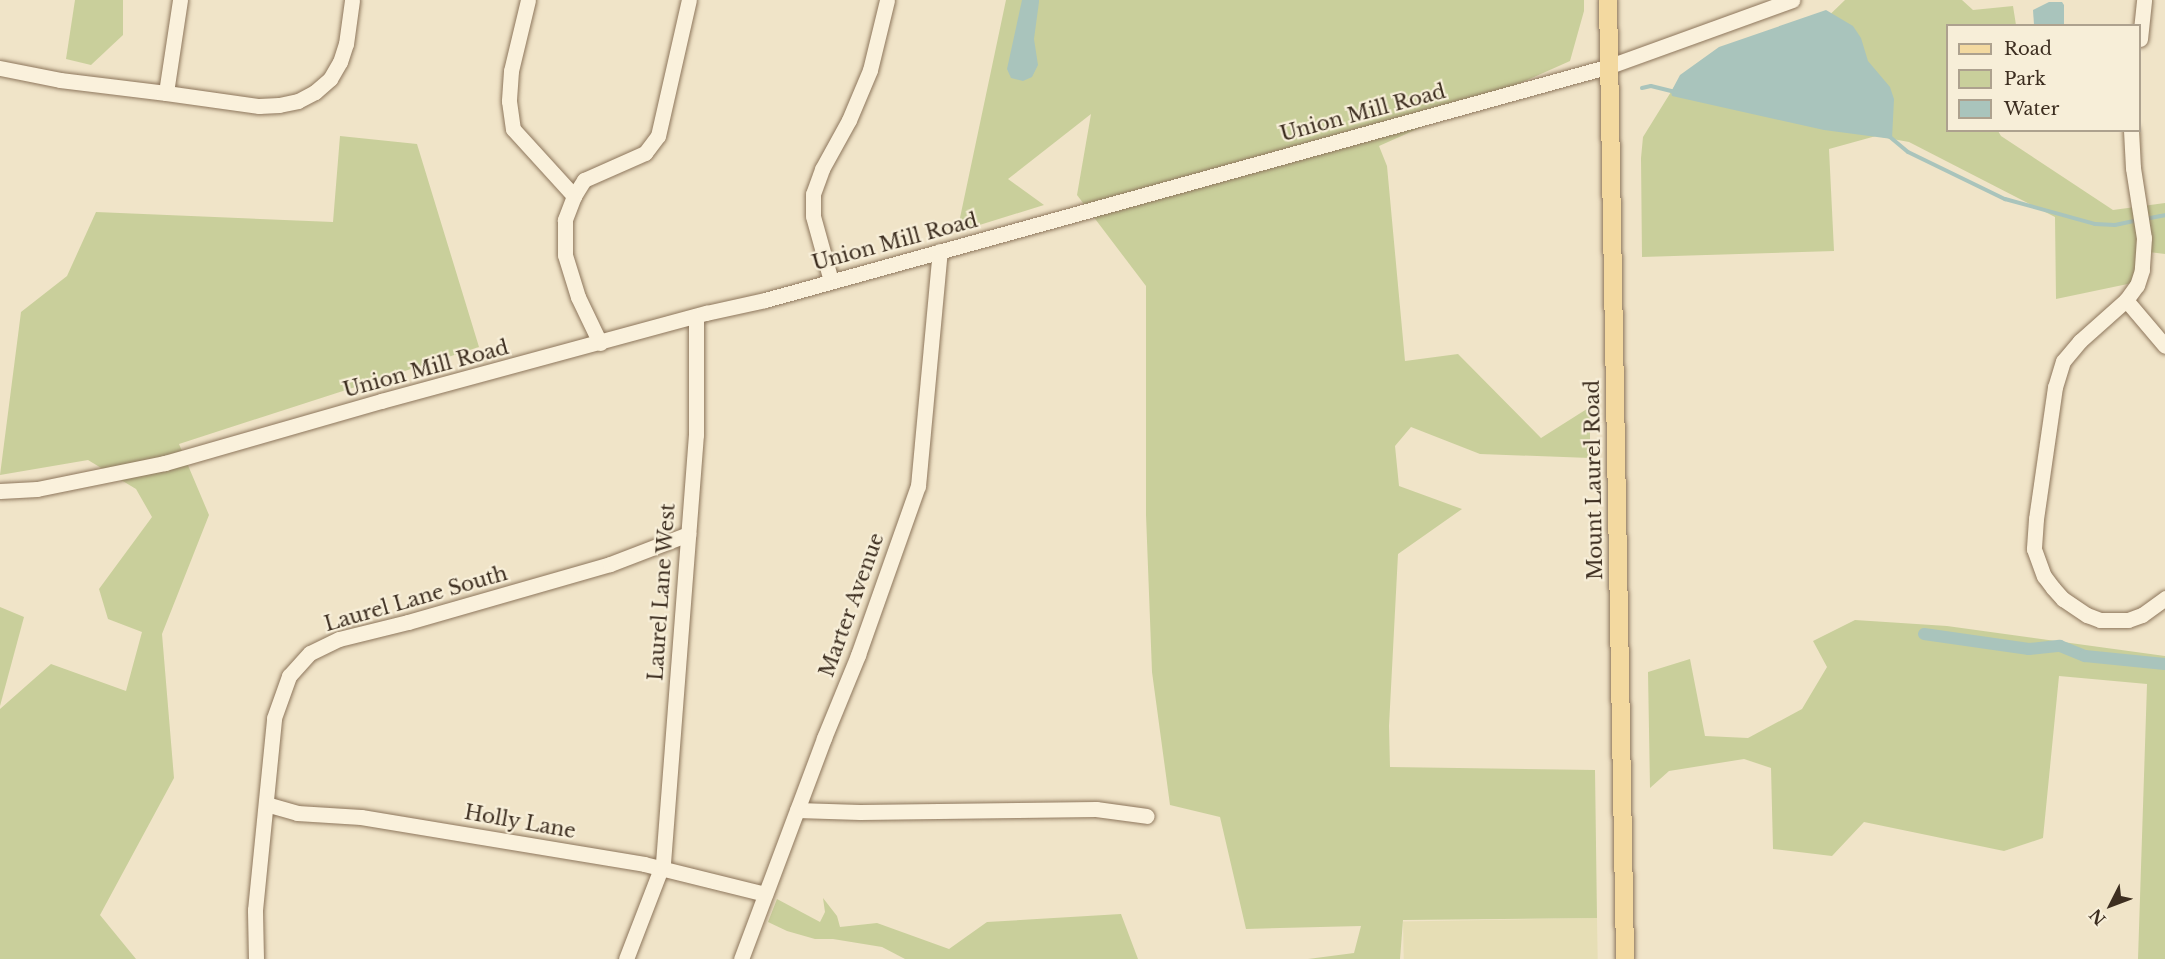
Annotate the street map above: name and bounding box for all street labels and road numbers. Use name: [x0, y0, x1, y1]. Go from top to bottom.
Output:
street label: Union Mill Road: [1278, 79, 1448, 147]
street label: Union Mill Road: [810, 208, 980, 276]
street label: Union Mill Road: [341, 335, 511, 403]
street label: Mount Laurel Road: [1580, 380, 1608, 580]
street label: Laurel Lane West: [644, 502, 680, 682]
street label: Marter Avenue: [815, 529, 889, 681]
street label: Laurel Lane South: [322, 561, 510, 637]
street label: Holly Lane: [462, 800, 578, 844]

